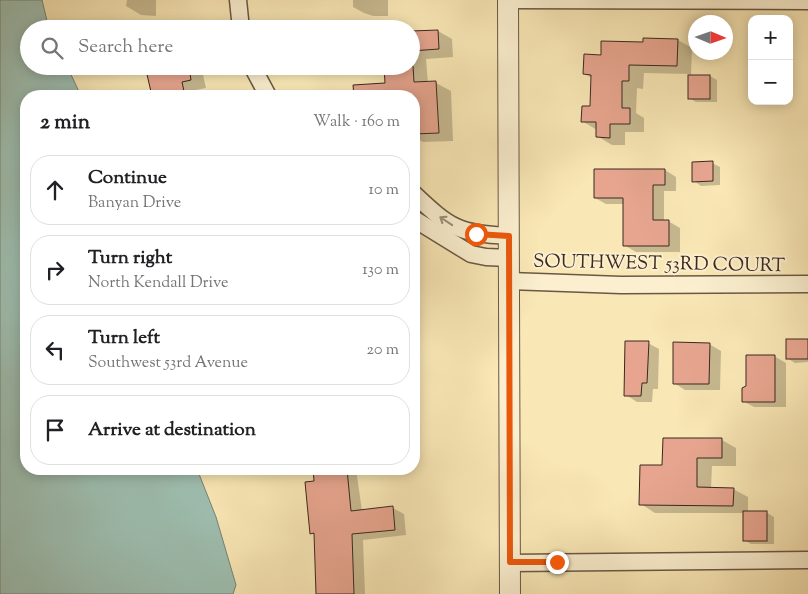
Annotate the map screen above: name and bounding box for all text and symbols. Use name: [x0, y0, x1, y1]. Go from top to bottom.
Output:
north arrow: [688, 15, 733, 60]
map controls: [748, 15, 793, 105]
button: +: [748, 15, 793, 60]
search box: [20, 20, 420, 75]
icon: search: [38, 34, 66, 62]
text: Search here: [78, 34, 173, 61]
button: −: [748, 60, 793, 105]
text: 2 min: [40, 108, 90, 138]
text: Walk · 160 m: [313, 111, 400, 134]
text: Continue: [88, 165, 167, 192]
icon: ahead: [41, 176, 69, 204]
text: 10 m: [369, 179, 399, 202]
text: Banyan Drive: [88, 192, 181, 215]
one-way arrow: [439, 216, 453, 226]
route start: [465, 223, 488, 246]
text: Turn right: [88, 245, 172, 272]
street label: SOUTHWEST 53RD COURT: [533, 249, 785, 280]
icon: right: [41, 256, 69, 284]
text: 130 m: [362, 259, 399, 282]
text: North Kendall Drive: [88, 272, 228, 295]
text: Turn left: [88, 325, 160, 352]
icon: left: [41, 336, 69, 364]
text: 20 m: [366, 339, 399, 362]
text: Southwest 53rd Avenue: [88, 352, 248, 375]
icon: arrive: [41, 416, 69, 444]
text: Arrive at destination: [88, 417, 256, 444]
route end: [546, 551, 569, 574]

